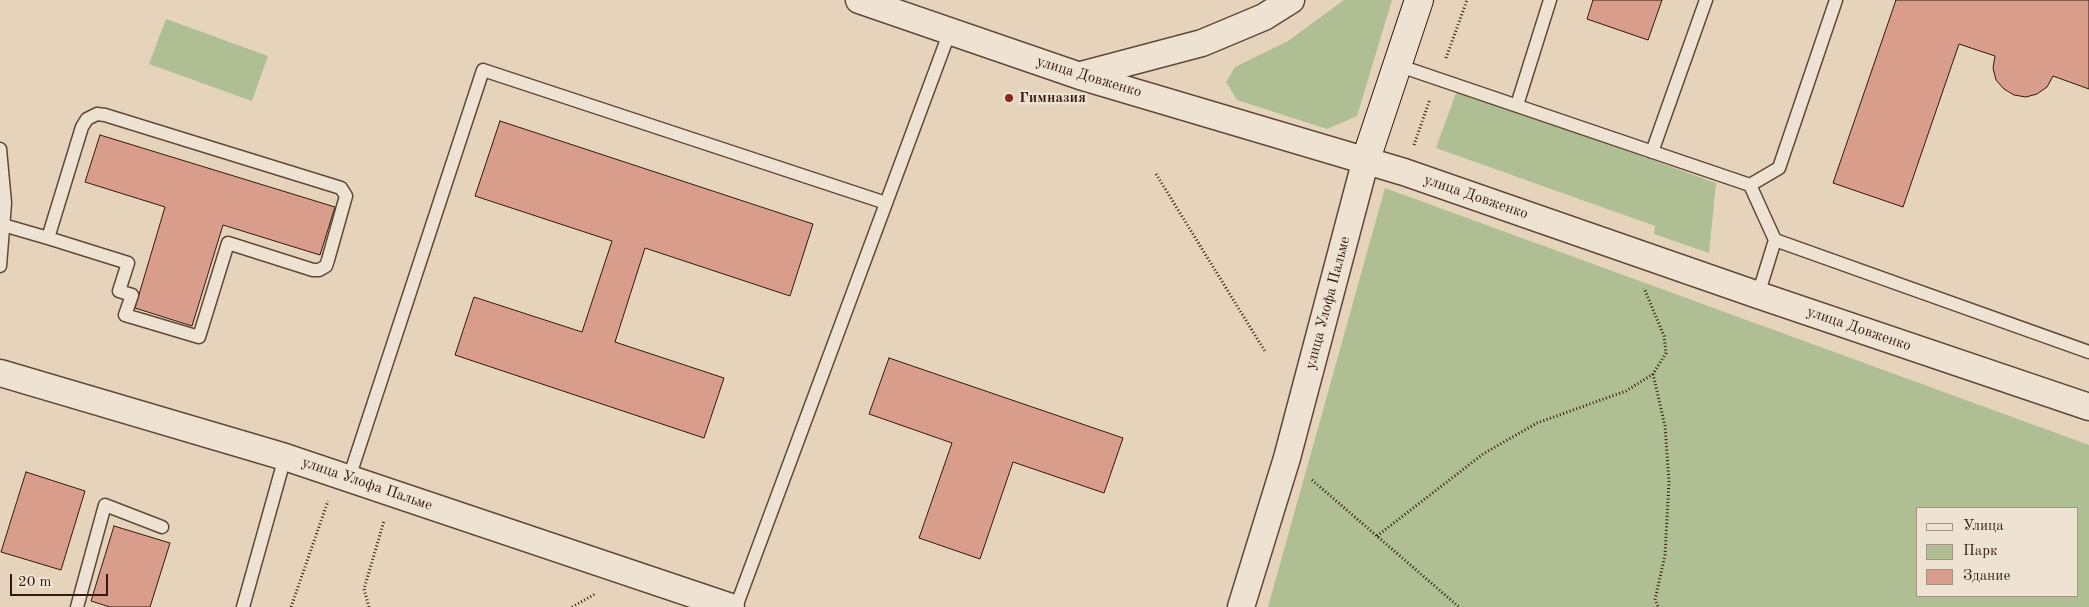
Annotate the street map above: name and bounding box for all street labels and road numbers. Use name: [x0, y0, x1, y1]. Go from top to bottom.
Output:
street label: улица Довженко: [1034, 52, 1144, 102]
street label: улица Довженко: [1421, 171, 1531, 223]
street label: улица Улофа Пальме: [1302, 234, 1354, 372]
street label: улица Довженко: [1804, 303, 1914, 355]
street label: улица Улофа Пальме: [299, 453, 435, 515]

